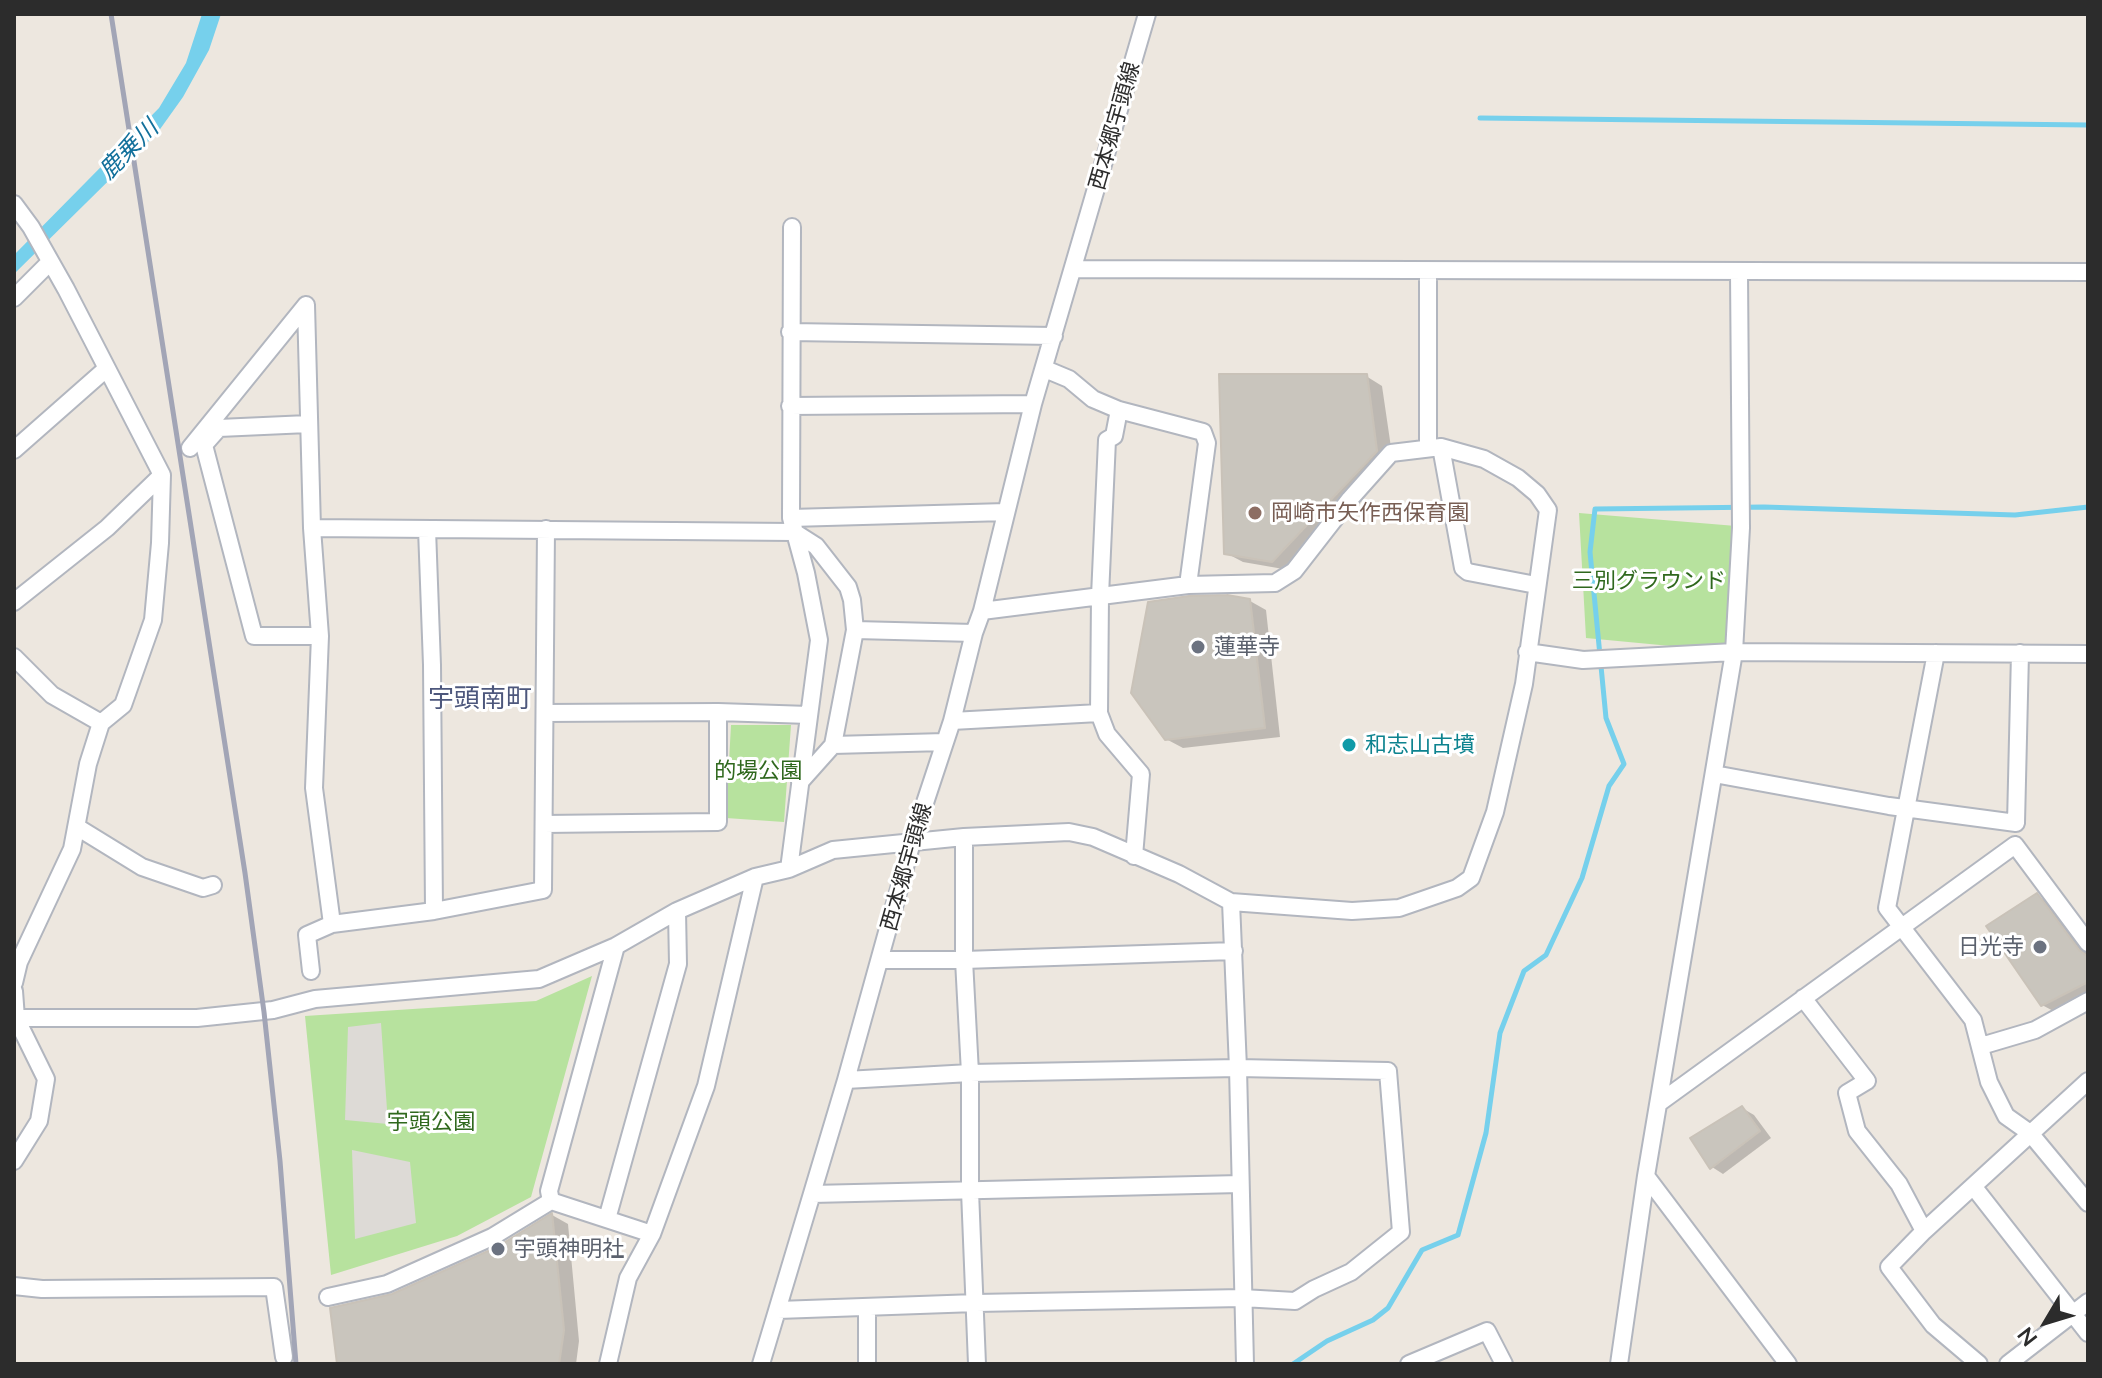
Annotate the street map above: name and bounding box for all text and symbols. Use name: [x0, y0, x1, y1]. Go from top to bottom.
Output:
street label: 西本郷宇頭線: [1084, 59, 1146, 193]
water label: 鹿乗川: [93, 114, 165, 186]
place label: 岡崎市矢作西保育園: [1271, 500, 1469, 526]
marker: 岡崎市矢作西保育園: [1246, 504, 1264, 522]
park label: 三別グラウンド: [1572, 568, 1726, 594]
place label: 蓮華寺: [1214, 634, 1280, 660]
marker: 蓮華寺: [1189, 638, 1207, 656]
district label: 宇頭南町: [428, 683, 532, 715]
place label: 和志山古墳: [1365, 732, 1475, 758]
marker: 和志山古墳: [1340, 736, 1358, 754]
park label: 的場公園: [714, 758, 802, 784]
street label: 西本郷宇頭線: [876, 800, 938, 934]
place label: 日光寺: [1958, 934, 2024, 960]
marker: 日光寺: [2031, 938, 2049, 956]
park label: 宇頭公園: [387, 1109, 475, 1135]
place label: 宇頭神明社: [514, 1236, 624, 1262]
marker: 宇頭神明社: [489, 1240, 507, 1258]
north arrow: [2006, 1282, 2086, 1362]
text: N: [2011, 1322, 2043, 1352]

